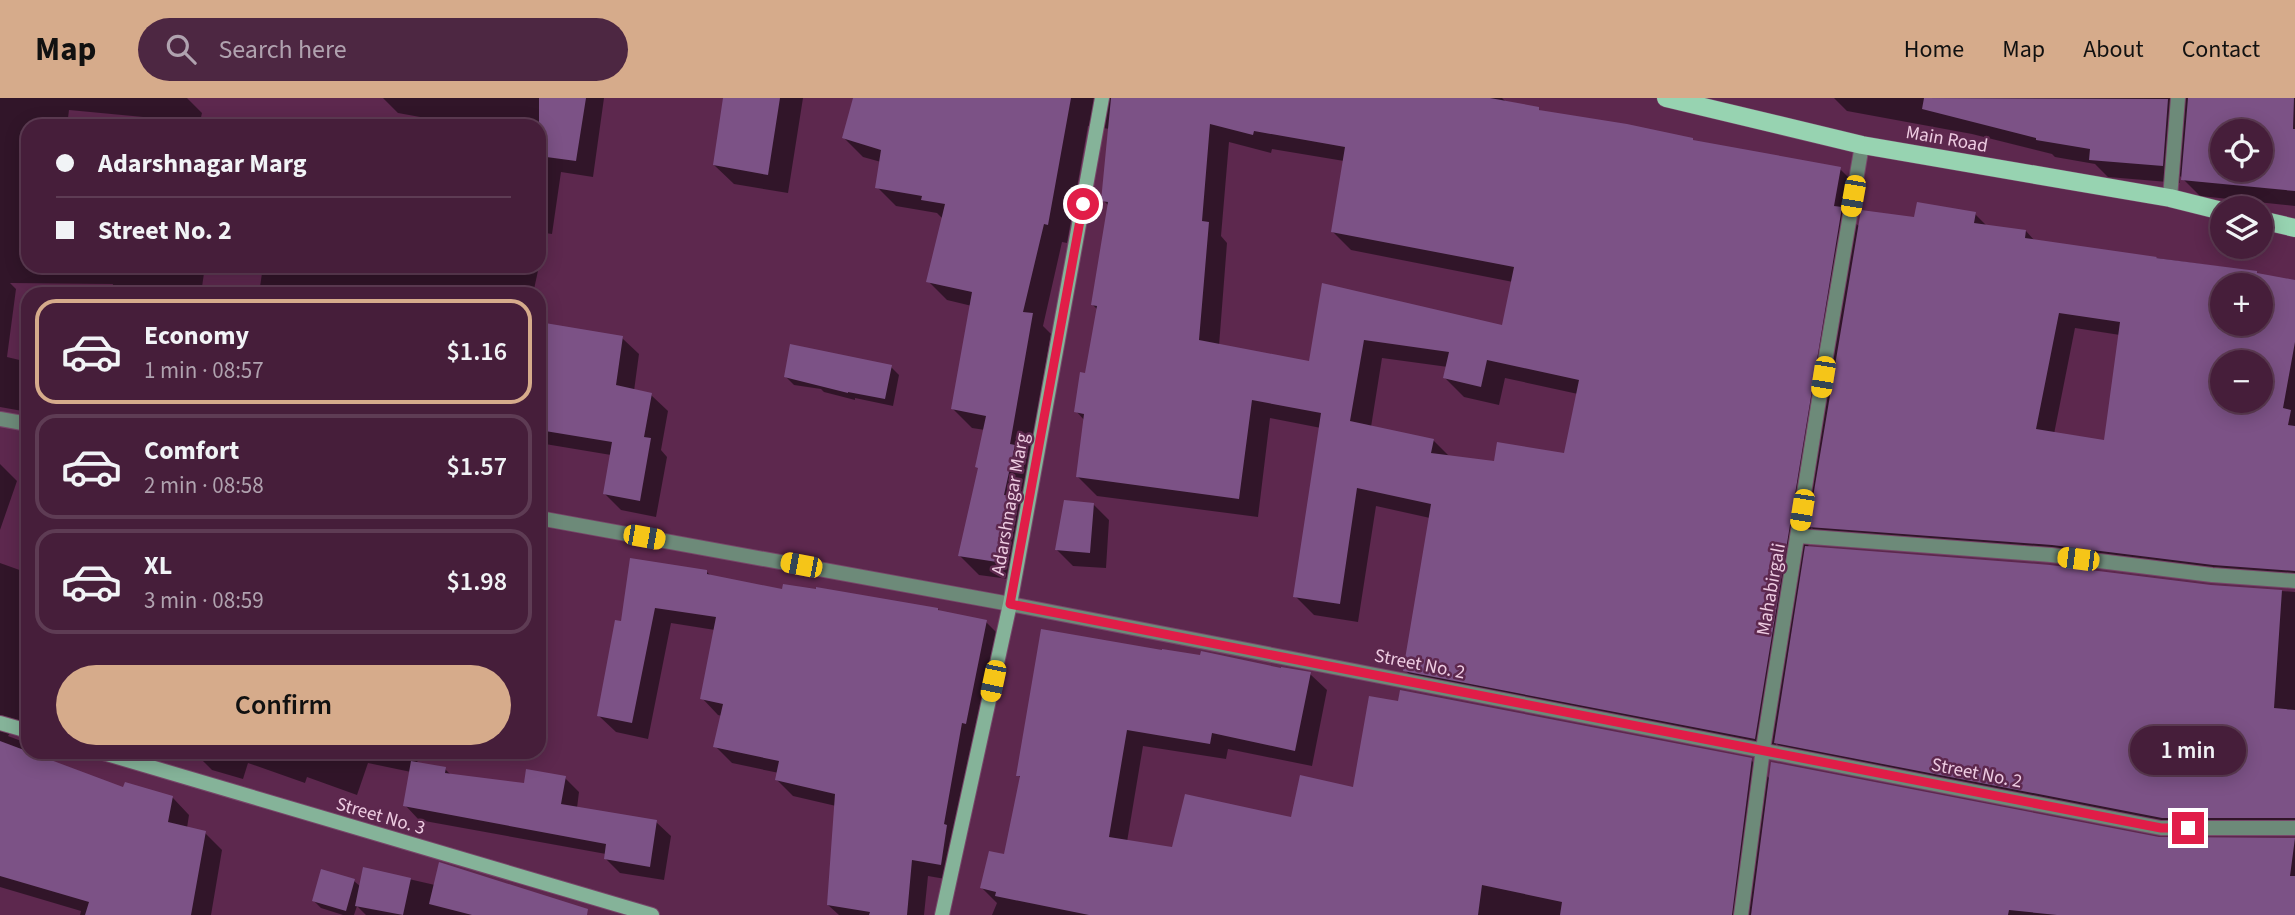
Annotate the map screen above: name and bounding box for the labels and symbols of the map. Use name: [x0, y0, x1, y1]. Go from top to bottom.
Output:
street label: Main Road: [1904, 119, 1990, 160]
car: [1840, 173, 1867, 219]
route start: [1067, 188, 1099, 220]
car: [1810, 355, 1837, 399]
street label: Adarshnagar Marg: [985, 431, 1036, 577]
car: [1789, 488, 1816, 532]
car: [622, 523, 667, 551]
street label: Mahabirgali: [1750, 541, 1793, 638]
car: [2056, 546, 2101, 572]
car: [779, 551, 824, 579]
street label: Street No. 2: [1372, 642, 1467, 686]
car: [979, 658, 1008, 704]
callout: 1 min: [2130, 726, 2246, 776]
street label: Street No. 2: [1929, 751, 2024, 795]
street label: Street No. 3: [333, 791, 428, 842]
route end: [2172, 812, 2204, 844]

